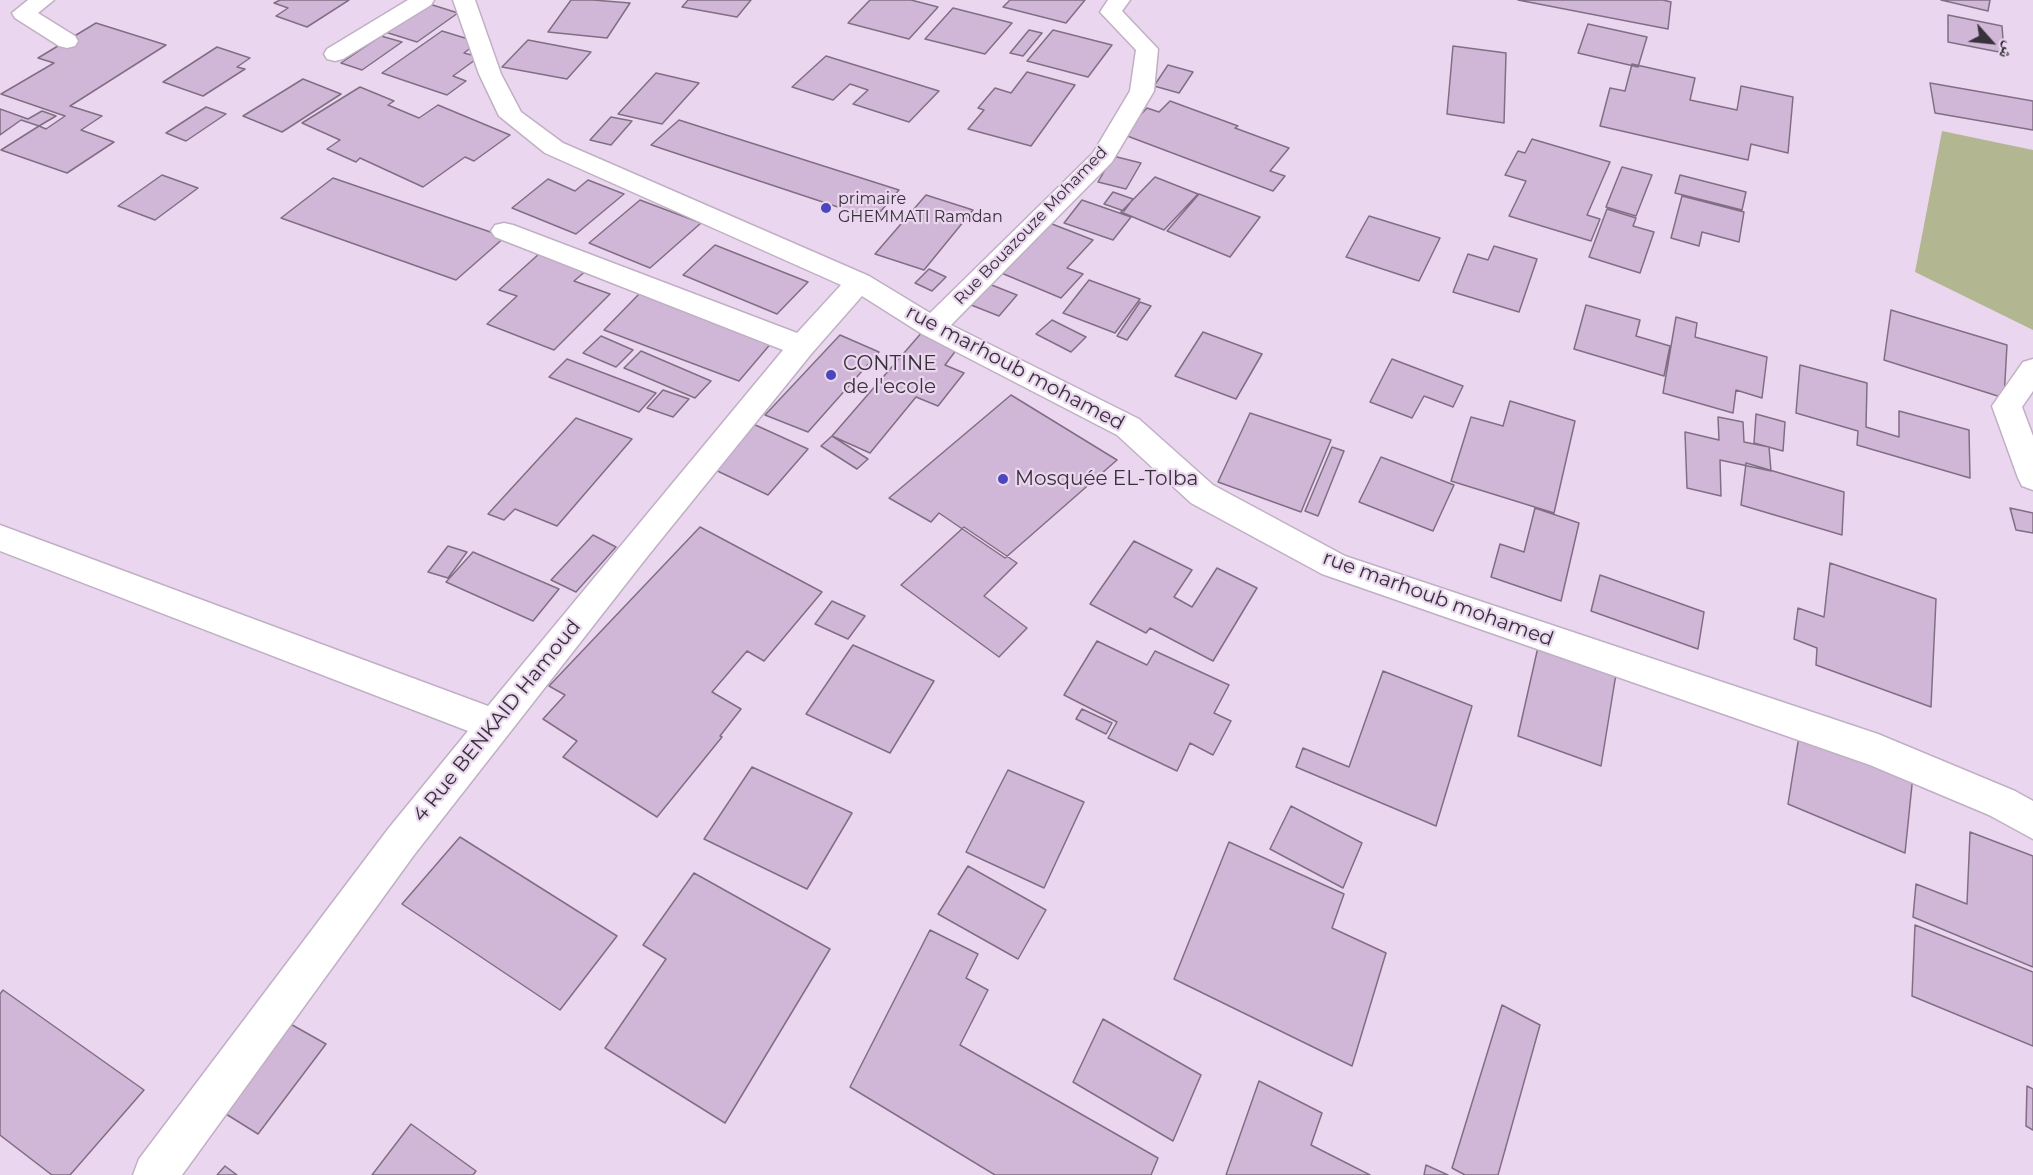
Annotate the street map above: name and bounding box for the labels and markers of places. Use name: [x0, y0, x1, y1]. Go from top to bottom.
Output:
place label: primaire GHEMMATI Ramdan: [838, 189, 1003, 227]
marker: primaire GHEMMATI Ramdan: [819, 201, 833, 215]
place label: CONTINE de l'ecole: [843, 352, 937, 399]
marker: CONTINE de l'ecole: [824, 368, 838, 382]
place label: Mosquée EL-Tolba: [1015, 467, 1198, 491]
marker: Mosquée EL-Tolba: [996, 472, 1010, 486]

